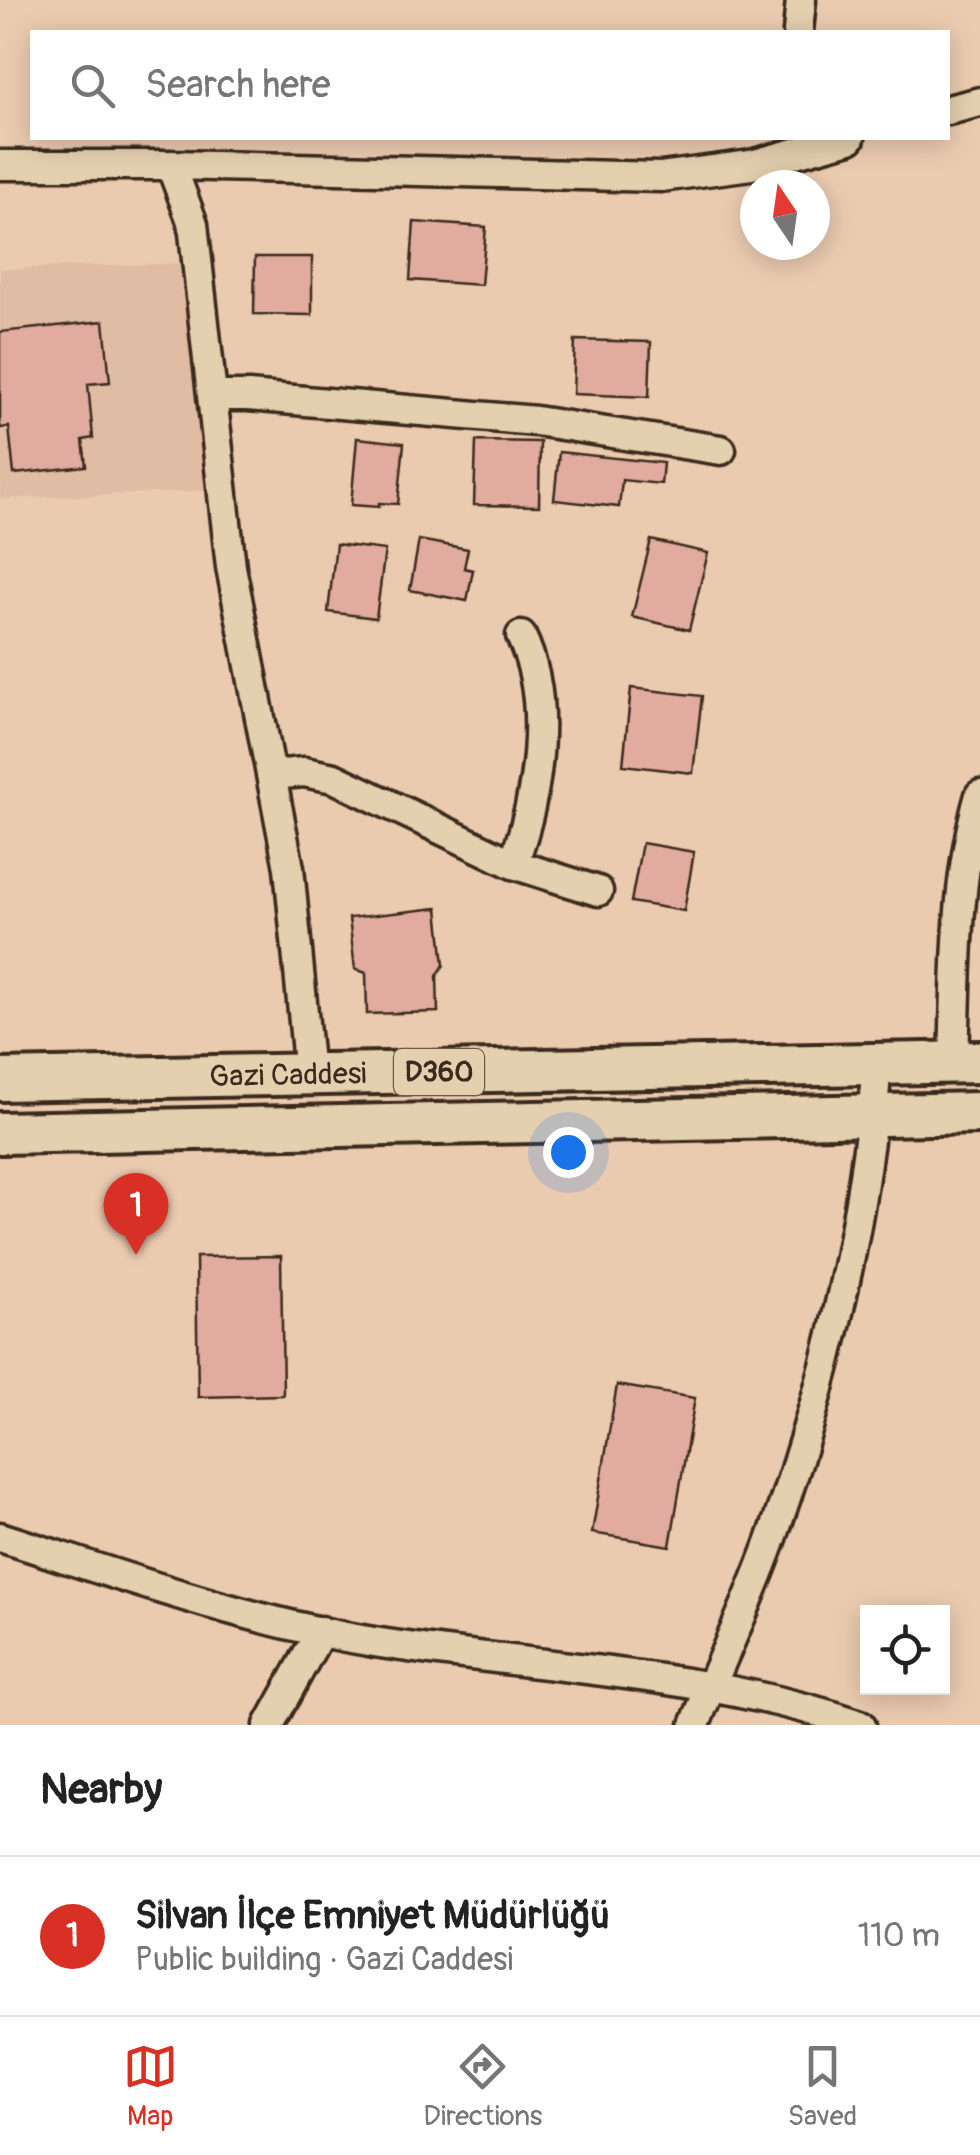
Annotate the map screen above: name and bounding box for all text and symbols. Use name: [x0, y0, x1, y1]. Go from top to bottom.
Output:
search box: [30, 30, 950, 140]
icon: search: [65, 58, 120, 113]
text: Search here: [145, 61, 331, 109]
north arrow: [740, 170, 830, 260]
road number: D360: [394, 1049, 484, 1095]
street label: Gazi Caddesi: [209, 1055, 367, 1095]
your location: [543, 1127, 594, 1178]
pin: 1: [104, 1172, 168, 1255]
map controls: [860, 1605, 950, 1695]
button: locate: [860, 1605, 950, 1695]
text: Nearby: [40, 1764, 162, 1816]
text: Silvan İlçe Emniyet Müdürlüğü: [135, 1892, 610, 1940]
text: 1: [66, 1916, 79, 1956]
text: 110 m: [858, 1916, 940, 1956]
text: Public building · Gazi Caddesi: [135, 1940, 513, 1980]
tab: Map: [123, 2039, 178, 2134]
tab: Directions: [423, 2039, 542, 2134]
tab: Saved: [788, 2039, 857, 2134]

